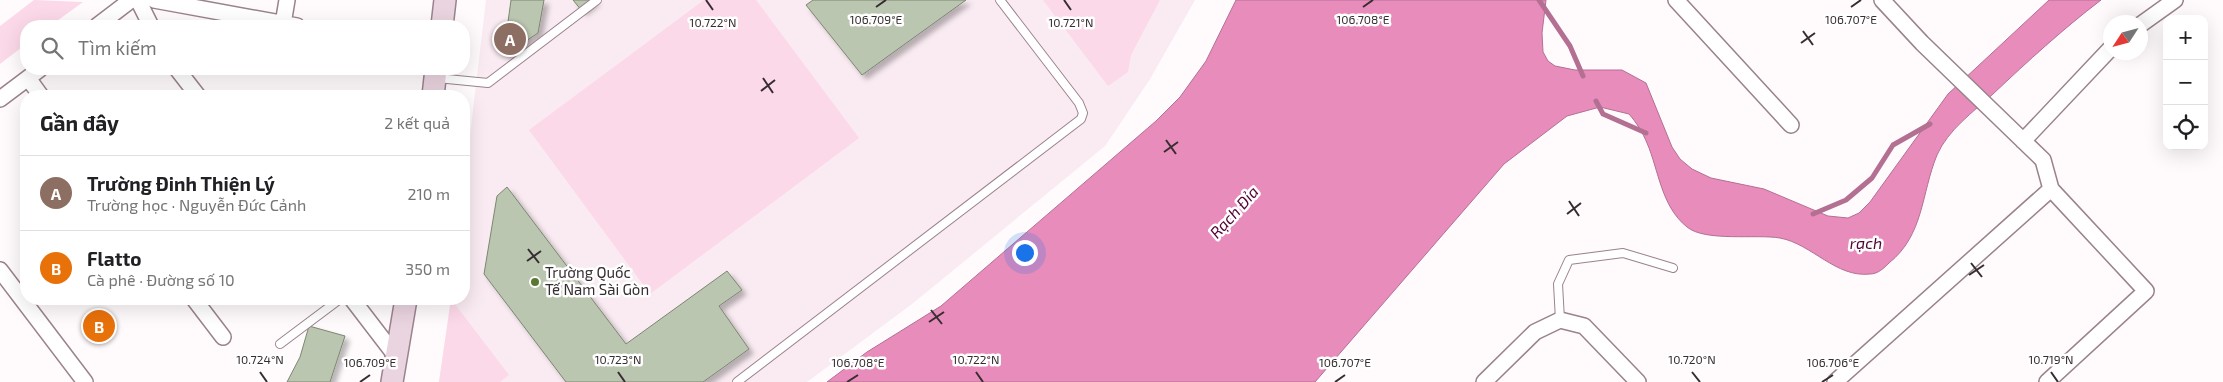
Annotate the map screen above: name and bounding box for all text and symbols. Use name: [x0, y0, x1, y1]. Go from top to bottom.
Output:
text: 106.709°E: [850, 12, 903, 26]
text: 106.708°E: [1337, 12, 1390, 26]
text: 106.707°E: [1825, 12, 1877, 26]
text: 10.722°N: [690, 15, 736, 29]
text: 10.721°N: [1049, 15, 1093, 29]
north arrow: [2103, 15, 2148, 60]
map controls: [2163, 15, 2208, 150]
button: +: [2163, 15, 2208, 60]
search box: [20, 20, 470, 75]
pin: A: [494, 20, 526, 58]
icon: search: [38, 34, 66, 62]
text: Tìm kiếm: [78, 36, 157, 59]
button: −: [2163, 60, 2208, 105]
button: locate: [2163, 105, 2208, 150]
text: Gần đây: [40, 110, 119, 135]
text: 2 kết quả: [384, 113, 450, 132]
text: Trường Đinh Thiện Lý: [87, 172, 275, 195]
water label: Rạch Đỉa: [1205, 182, 1262, 242]
text: A: [51, 184, 61, 203]
text: 210 m: [407, 184, 450, 203]
text: Trường học · Nguyễn Đức Cảnh: [87, 195, 306, 214]
water label: rạch: [1850, 233, 1882, 252]
your location: [1012, 240, 1038, 266]
text: Flatto: [87, 247, 141, 270]
text: B: [51, 259, 61, 278]
text: 350 m: [405, 259, 450, 278]
place label: Trường Quốc Tế Nam Sài Gòn: [545, 263, 649, 298]
text: Cà phê · Đường số 10: [87, 270, 235, 289]
marker: Trường Quốc Tế Nam Sài Gòn: [529, 276, 541, 288]
pin: B: [83, 307, 115, 345]
text: 10.724°N: [236, 352, 284, 366]
text: 10.723°N: [595, 352, 641, 366]
text: 10.722°N: [953, 352, 999, 366]
text: 10.720°N: [1668, 352, 1716, 366]
text: 10.719°N: [2029, 352, 2073, 366]
text: 106.709°E: [344, 355, 397, 369]
text: 106.708°E: [832, 355, 885, 369]
text: 106.707°E: [1319, 355, 1371, 369]
text: 106.706°E: [1807, 355, 1860, 369]

